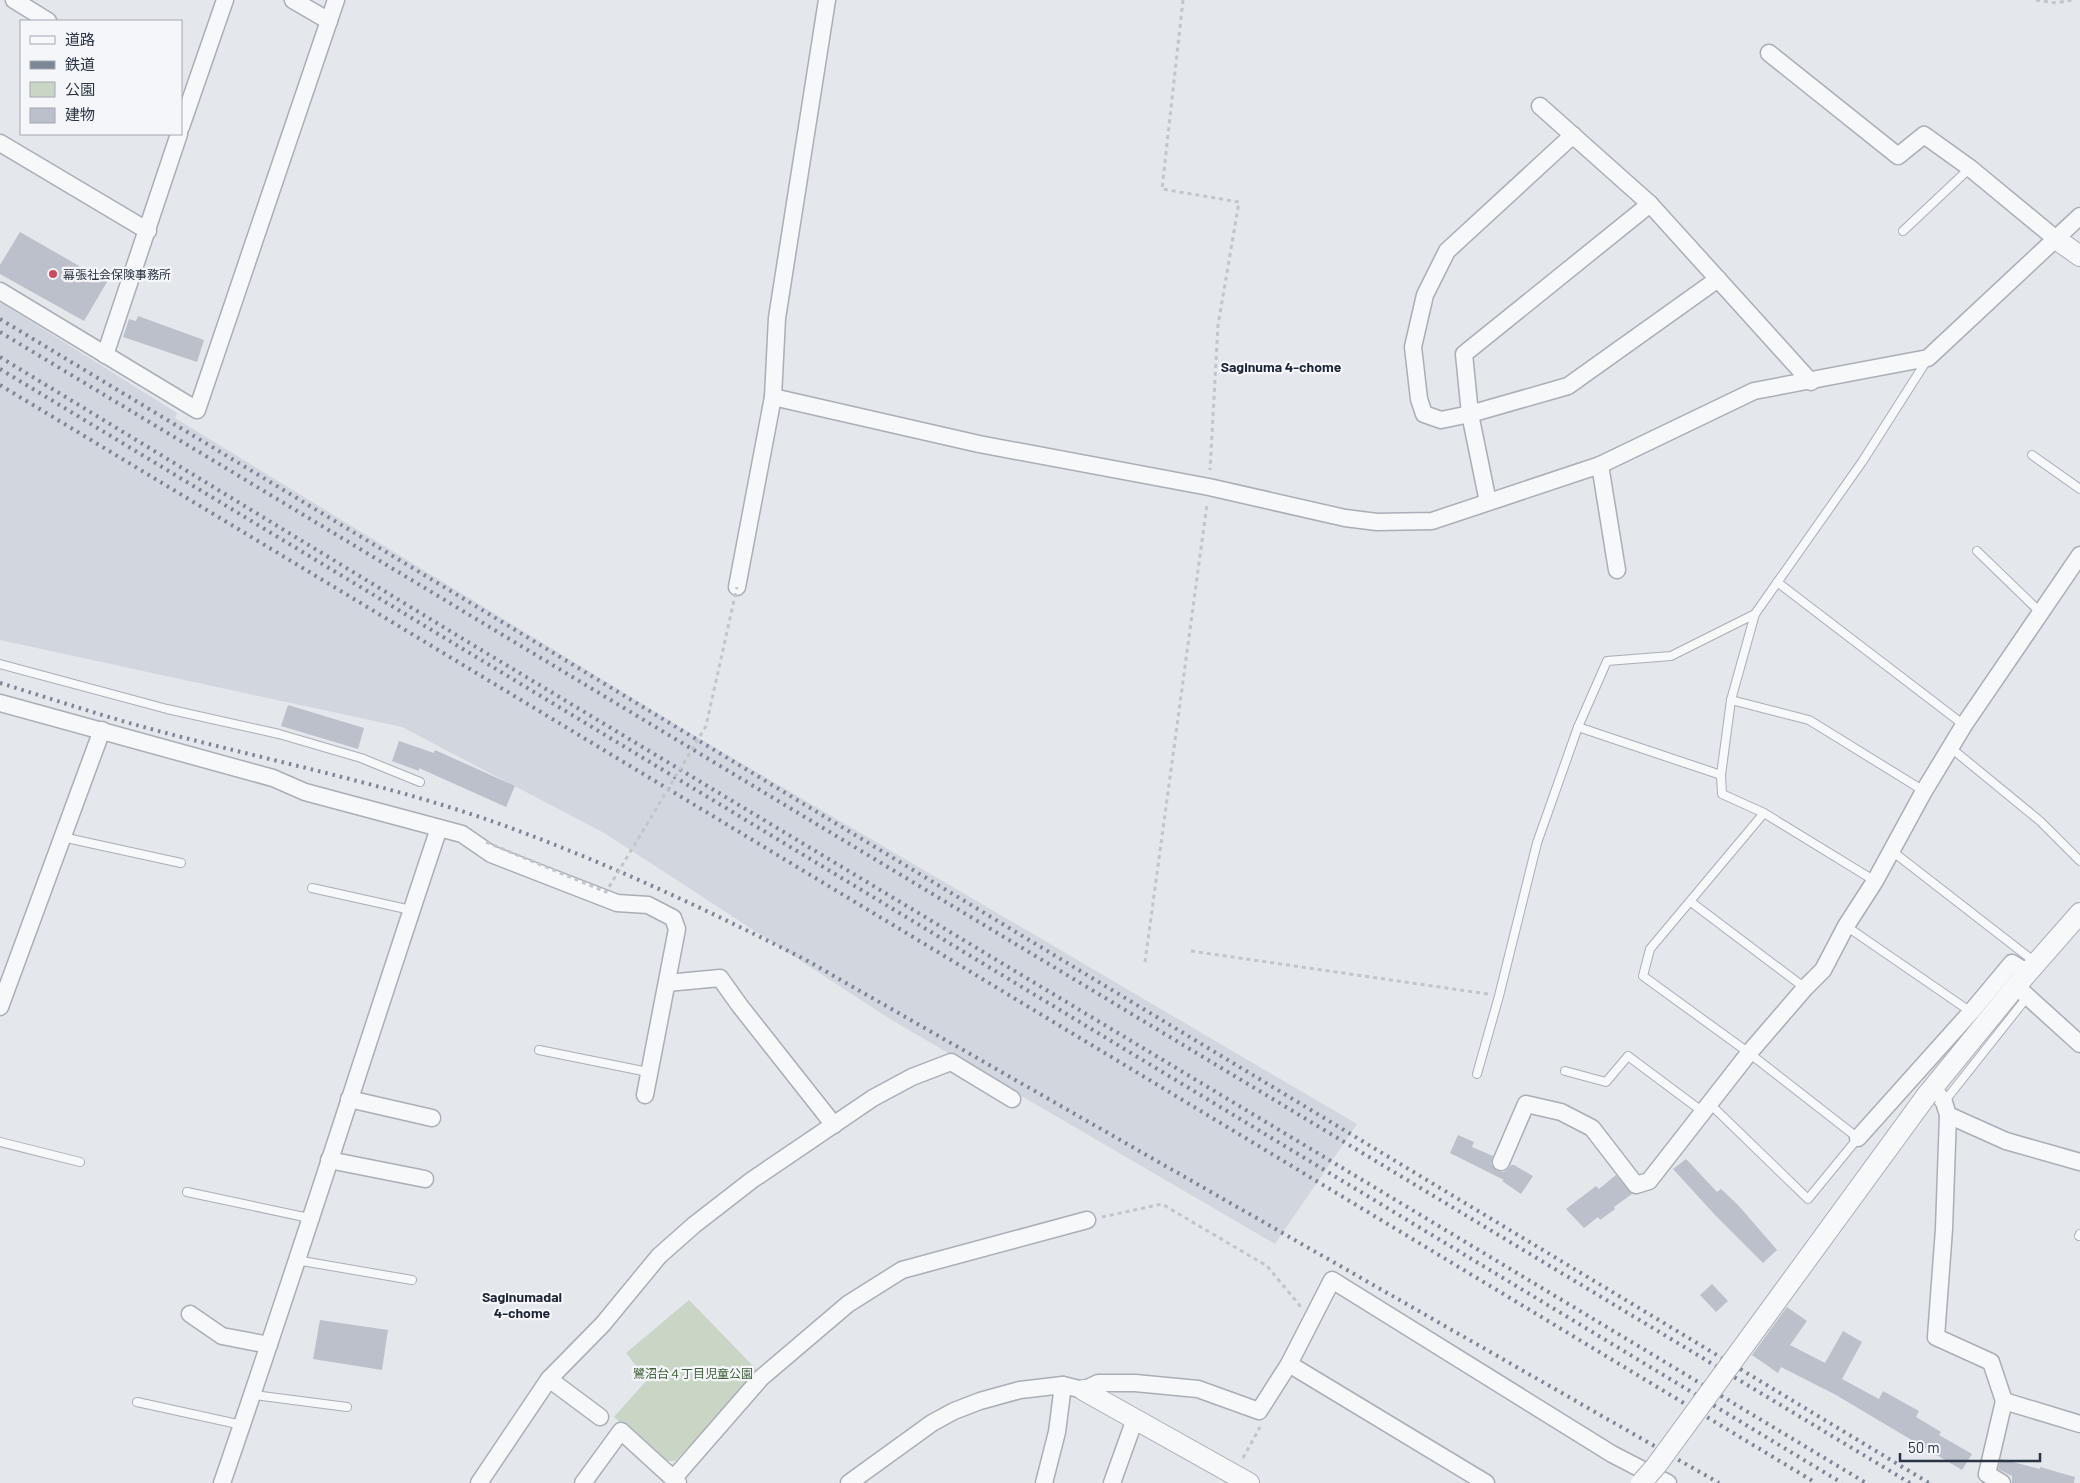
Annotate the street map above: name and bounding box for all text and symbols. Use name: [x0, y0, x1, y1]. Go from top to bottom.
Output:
legend: [20, 20, 182, 135]
text: 道路: [65, 30, 95, 48]
text: 鉄道: [65, 55, 95, 73]
text: 公園: [65, 80, 95, 98]
text: 建物: [65, 105, 95, 123]
place label: 幕張社会保険事務所: [63, 267, 171, 281]
marker: 幕張社会保険事務所: [47, 268, 59, 280]
district label: Saginuma 4-chome: [1221, 358, 1342, 375]
district label: Saginumadai 4-chome: [482, 1288, 562, 1321]
park label: 鷺沼台４丁目児童公園: [633, 1366, 753, 1380]
scale bar: [1900, 1430, 2040, 1462]
text: 50 m: [1908, 1438, 1940, 1456]

